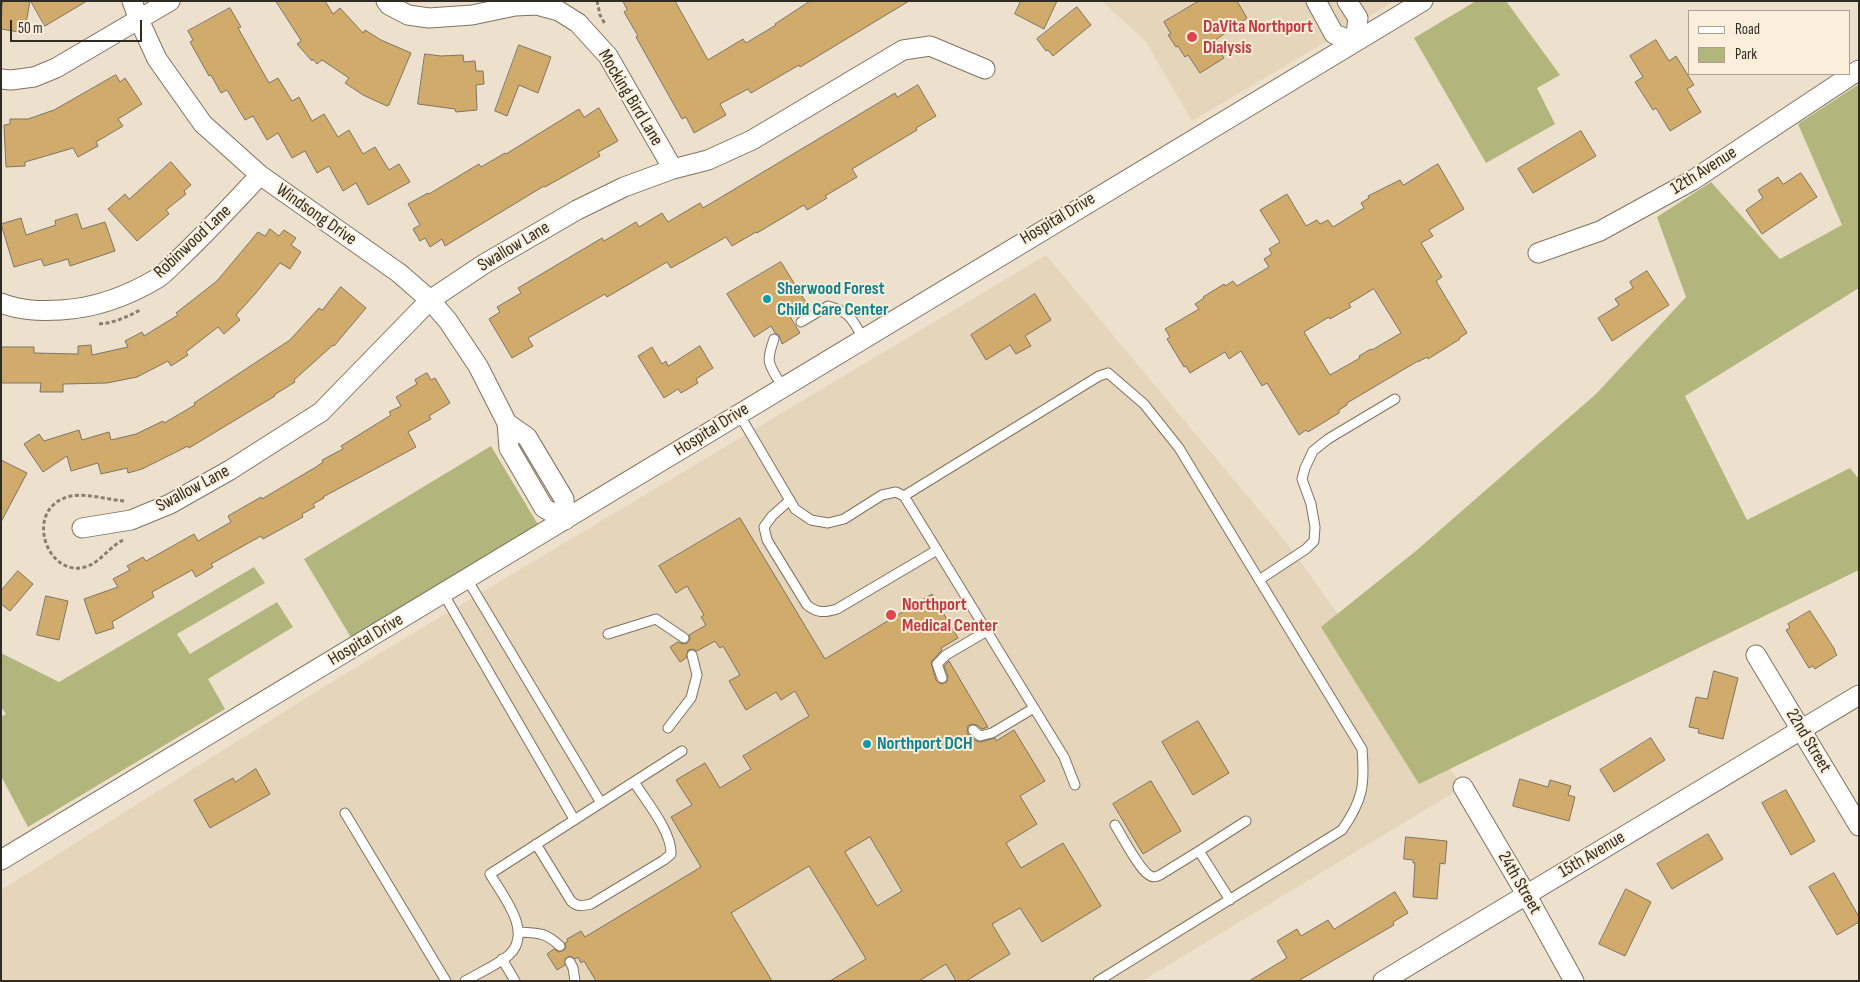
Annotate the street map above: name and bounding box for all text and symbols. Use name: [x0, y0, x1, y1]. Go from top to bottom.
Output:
scale bar: [12, 10, 145, 42]
legend: [1688, 10, 1850, 75]
place label: DaVita Northport Dialysis: [1203, 16, 1313, 58]
text: 50 m: [18, 19, 43, 38]
text: Road: [1735, 20, 1760, 39]
marker: DaVita Northport Dialysis: [1185, 30, 1199, 44]
text: Park: [1735, 45, 1757, 64]
street label: Mocking Bird Lane: [593, 46, 667, 150]
street label: 12th Avenue: [1667, 142, 1741, 200]
street label: Windsong Drive: [272, 179, 360, 251]
street label: Hospital Drive: [1017, 188, 1099, 250]
street label: Robinwood Lane: [150, 201, 236, 283]
street label: Swallow Lane: [474, 217, 554, 277]
place label: Sherwood Forest Child Care Center: [777, 278, 888, 320]
marker: Sherwood Forest Child Care Center: [761, 293, 773, 305]
street label: Hospital Drive: [671, 399, 753, 461]
street label: Swallow Lane: [153, 461, 233, 517]
place label: Northport Medical Center: [902, 594, 998, 636]
marker: Northport Medical Center: [884, 608, 898, 622]
street label: Hospital Drive: [325, 609, 407, 671]
street label: 22nd Street: [1780, 705, 1836, 777]
place label: Northport DCH: [877, 733, 973, 755]
marker: Northport DCH: [861, 738, 873, 750]
street label: 15th Avenue: [1555, 827, 1629, 883]
street label: 24th Street: [1492, 848, 1546, 918]

